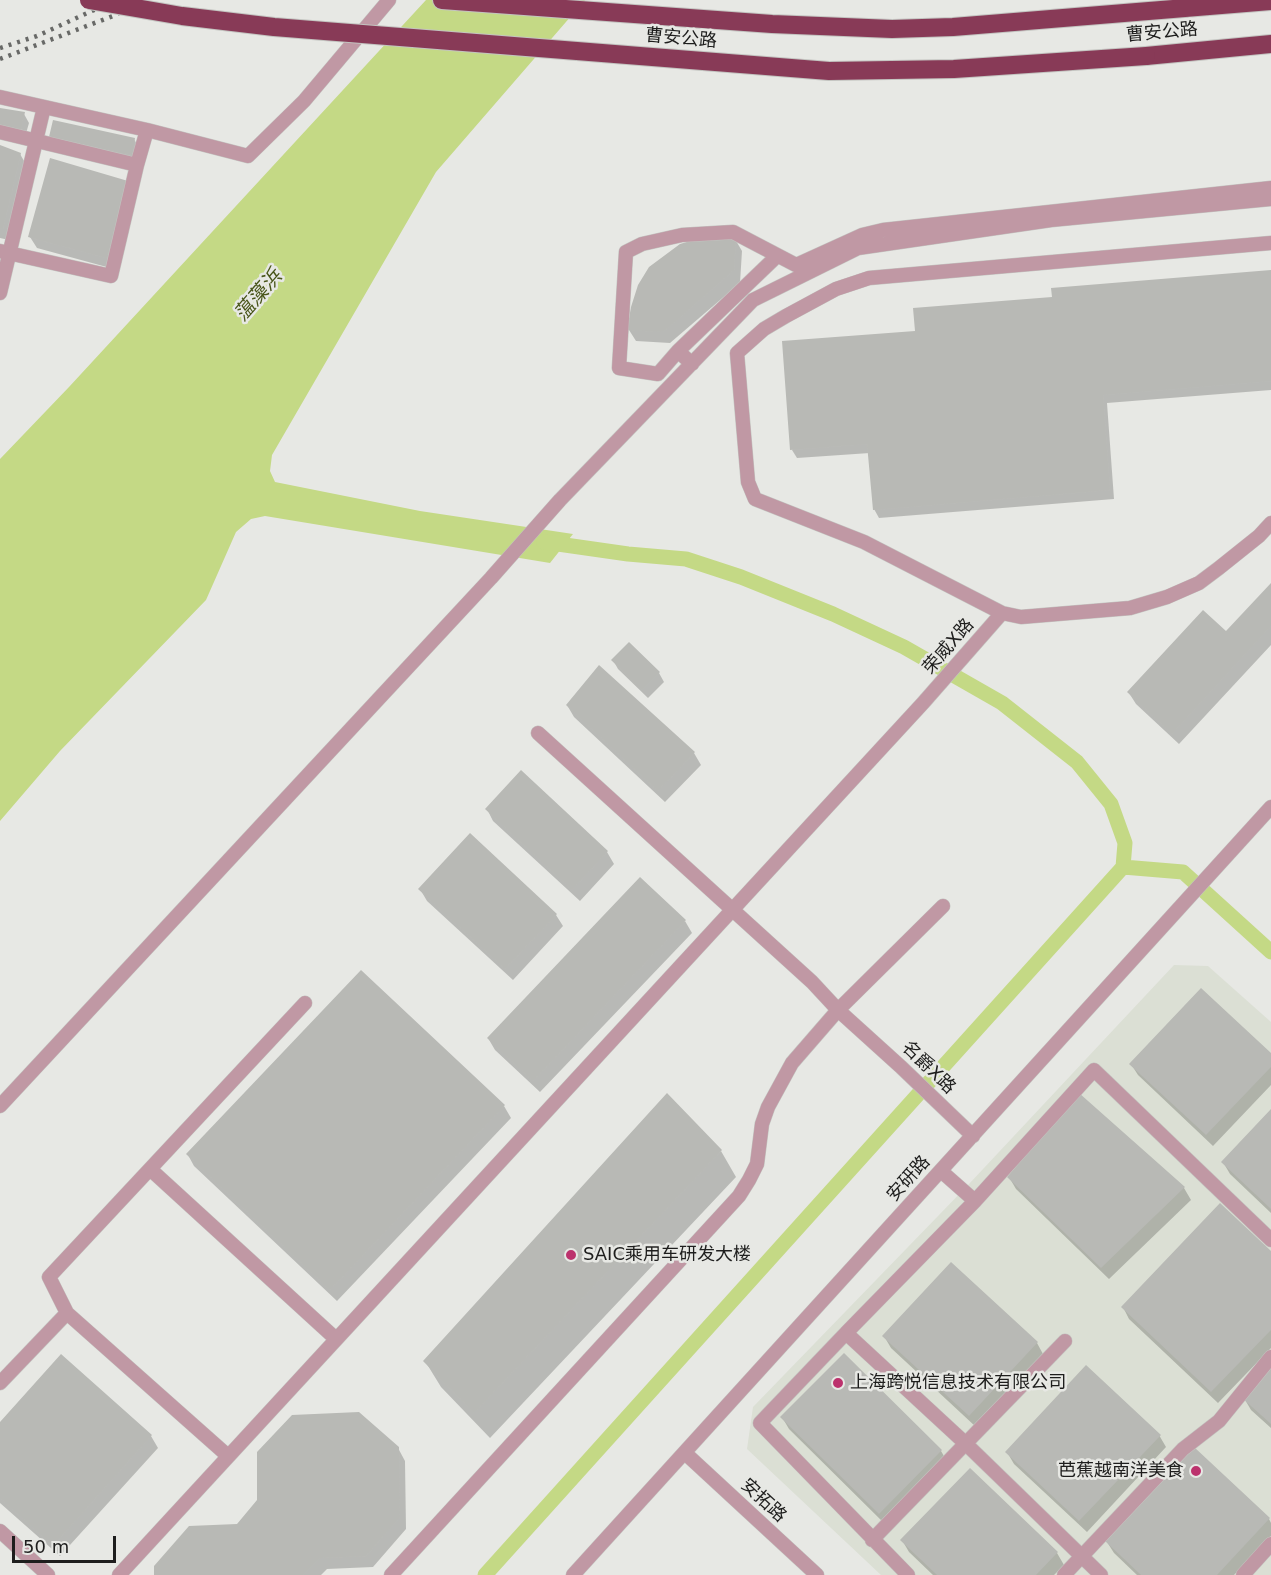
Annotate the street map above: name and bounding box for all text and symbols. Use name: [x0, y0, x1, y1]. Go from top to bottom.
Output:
street label: 曹安公路: [1125, 19, 1199, 47]
street label: 曹安公路: [644, 25, 718, 53]
water label: 蕰藻浜: [230, 265, 288, 327]
street label: 荣威X路: [919, 615, 979, 679]
street label: 名爵X路: [897, 1037, 959, 1099]
street label: 安研路: [883, 1152, 935, 1206]
place label: SAIC乘用车研发大楼: [583, 1244, 751, 1266]
marker: SAIC乘用车研发大楼: [564, 1248, 578, 1262]
place label: 上海跨悦信息技术有限公司: [850, 1372, 1066, 1394]
marker: 上海跨悦信息技术有限公司: [831, 1376, 845, 1390]
place label: 芭蕉越南洋美食: [1058, 1460, 1184, 1482]
marker: 芭蕉越南洋美食: [1189, 1464, 1203, 1478]
street label: 安拓路: [736, 1475, 790, 1527]
scale bar: [15, 1524, 118, 1562]
text: 50 m: [23, 1536, 69, 1557]

